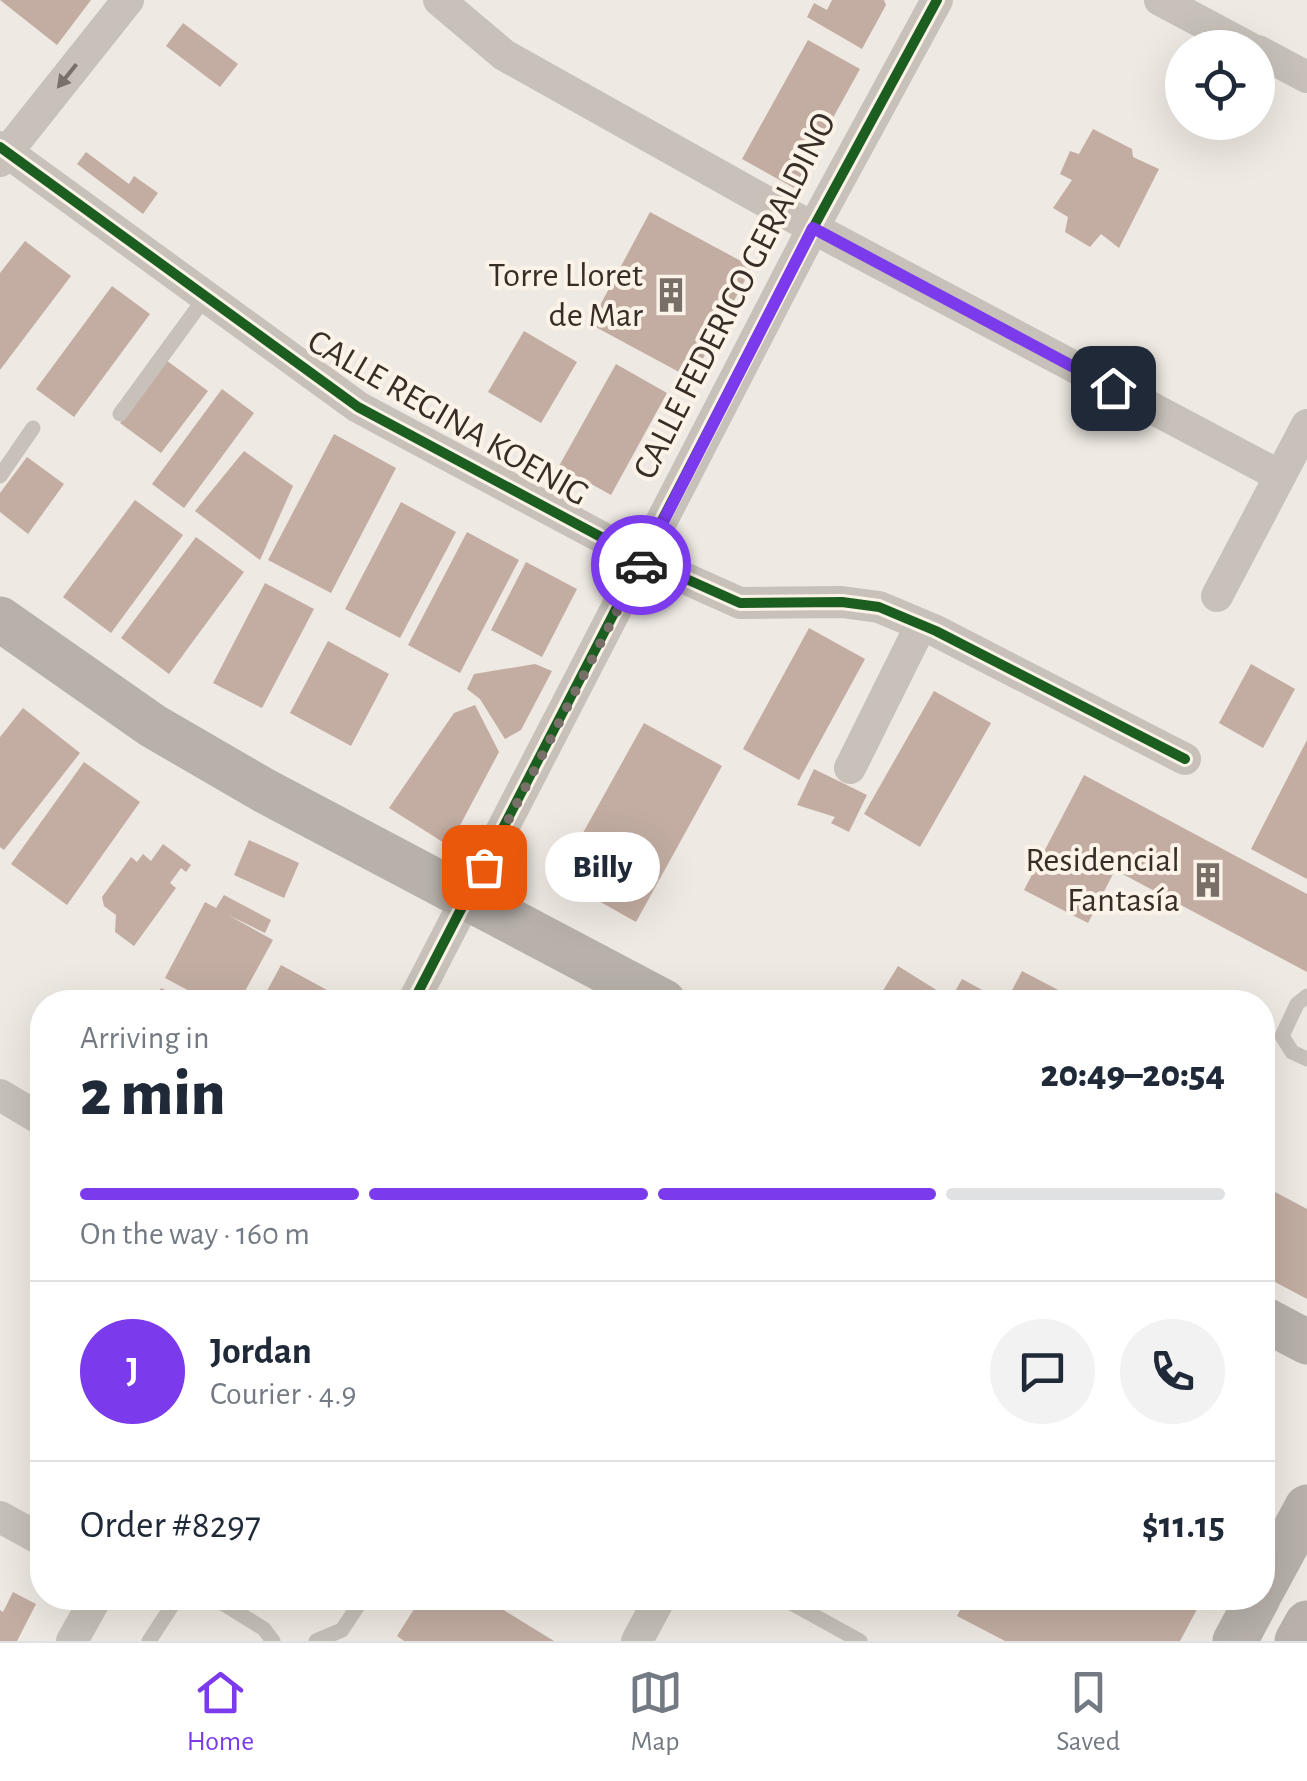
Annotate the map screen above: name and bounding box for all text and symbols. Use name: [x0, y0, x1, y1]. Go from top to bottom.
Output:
map controls: [1165, 30, 1275, 140]
button: locate: [1165, 30, 1275, 140]
one-way arrow: [57, 64, 78, 89]
street label: CALLE FEDERICO GERALDINO: [627, 107, 843, 485]
place label: Torre Lloret de Mar: [488, 258, 644, 333]
building icon: Torre Lloret de Mar: [652, 276, 690, 314]
street label: CALLE REGINA KOENIG: [302, 323, 594, 513]
pin: [1071, 346, 1156, 431]
icon: home: [1086, 361, 1141, 416]
courier: [591, 515, 691, 615]
icon: car: [614, 538, 669, 593]
pin: [442, 825, 527, 910]
callout: Billy: [544, 832, 659, 902]
icon: bag: [457, 840, 512, 895]
place label: Residencial Fantasía: [1025, 843, 1180, 918]
text: Billy: [573, 851, 632, 883]
building icon: Residencial Fantasía: [1189, 861, 1227, 899]
text: Arriving in: [80, 1022, 209, 1054]
text: 20:49–20:54: [1040, 1056, 1225, 1094]
text: 2 min: [80, 1062, 226, 1127]
text: On the way · 160 m: [80, 1218, 310, 1250]
button: chat: [990, 1319, 1095, 1424]
button: phone: [1120, 1319, 1225, 1424]
text: Jordan: [210, 1333, 312, 1371]
text: J: [126, 1352, 139, 1390]
text: Courier · 4.9: [210, 1378, 357, 1410]
text: Order #8297: [80, 1507, 261, 1545]
text: $11.15: [1142, 1507, 1225, 1545]
tab: Home: [187, 1665, 254, 1759]
tab: Map: [628, 1665, 683, 1759]
tab: Saved: [1056, 1665, 1120, 1759]

